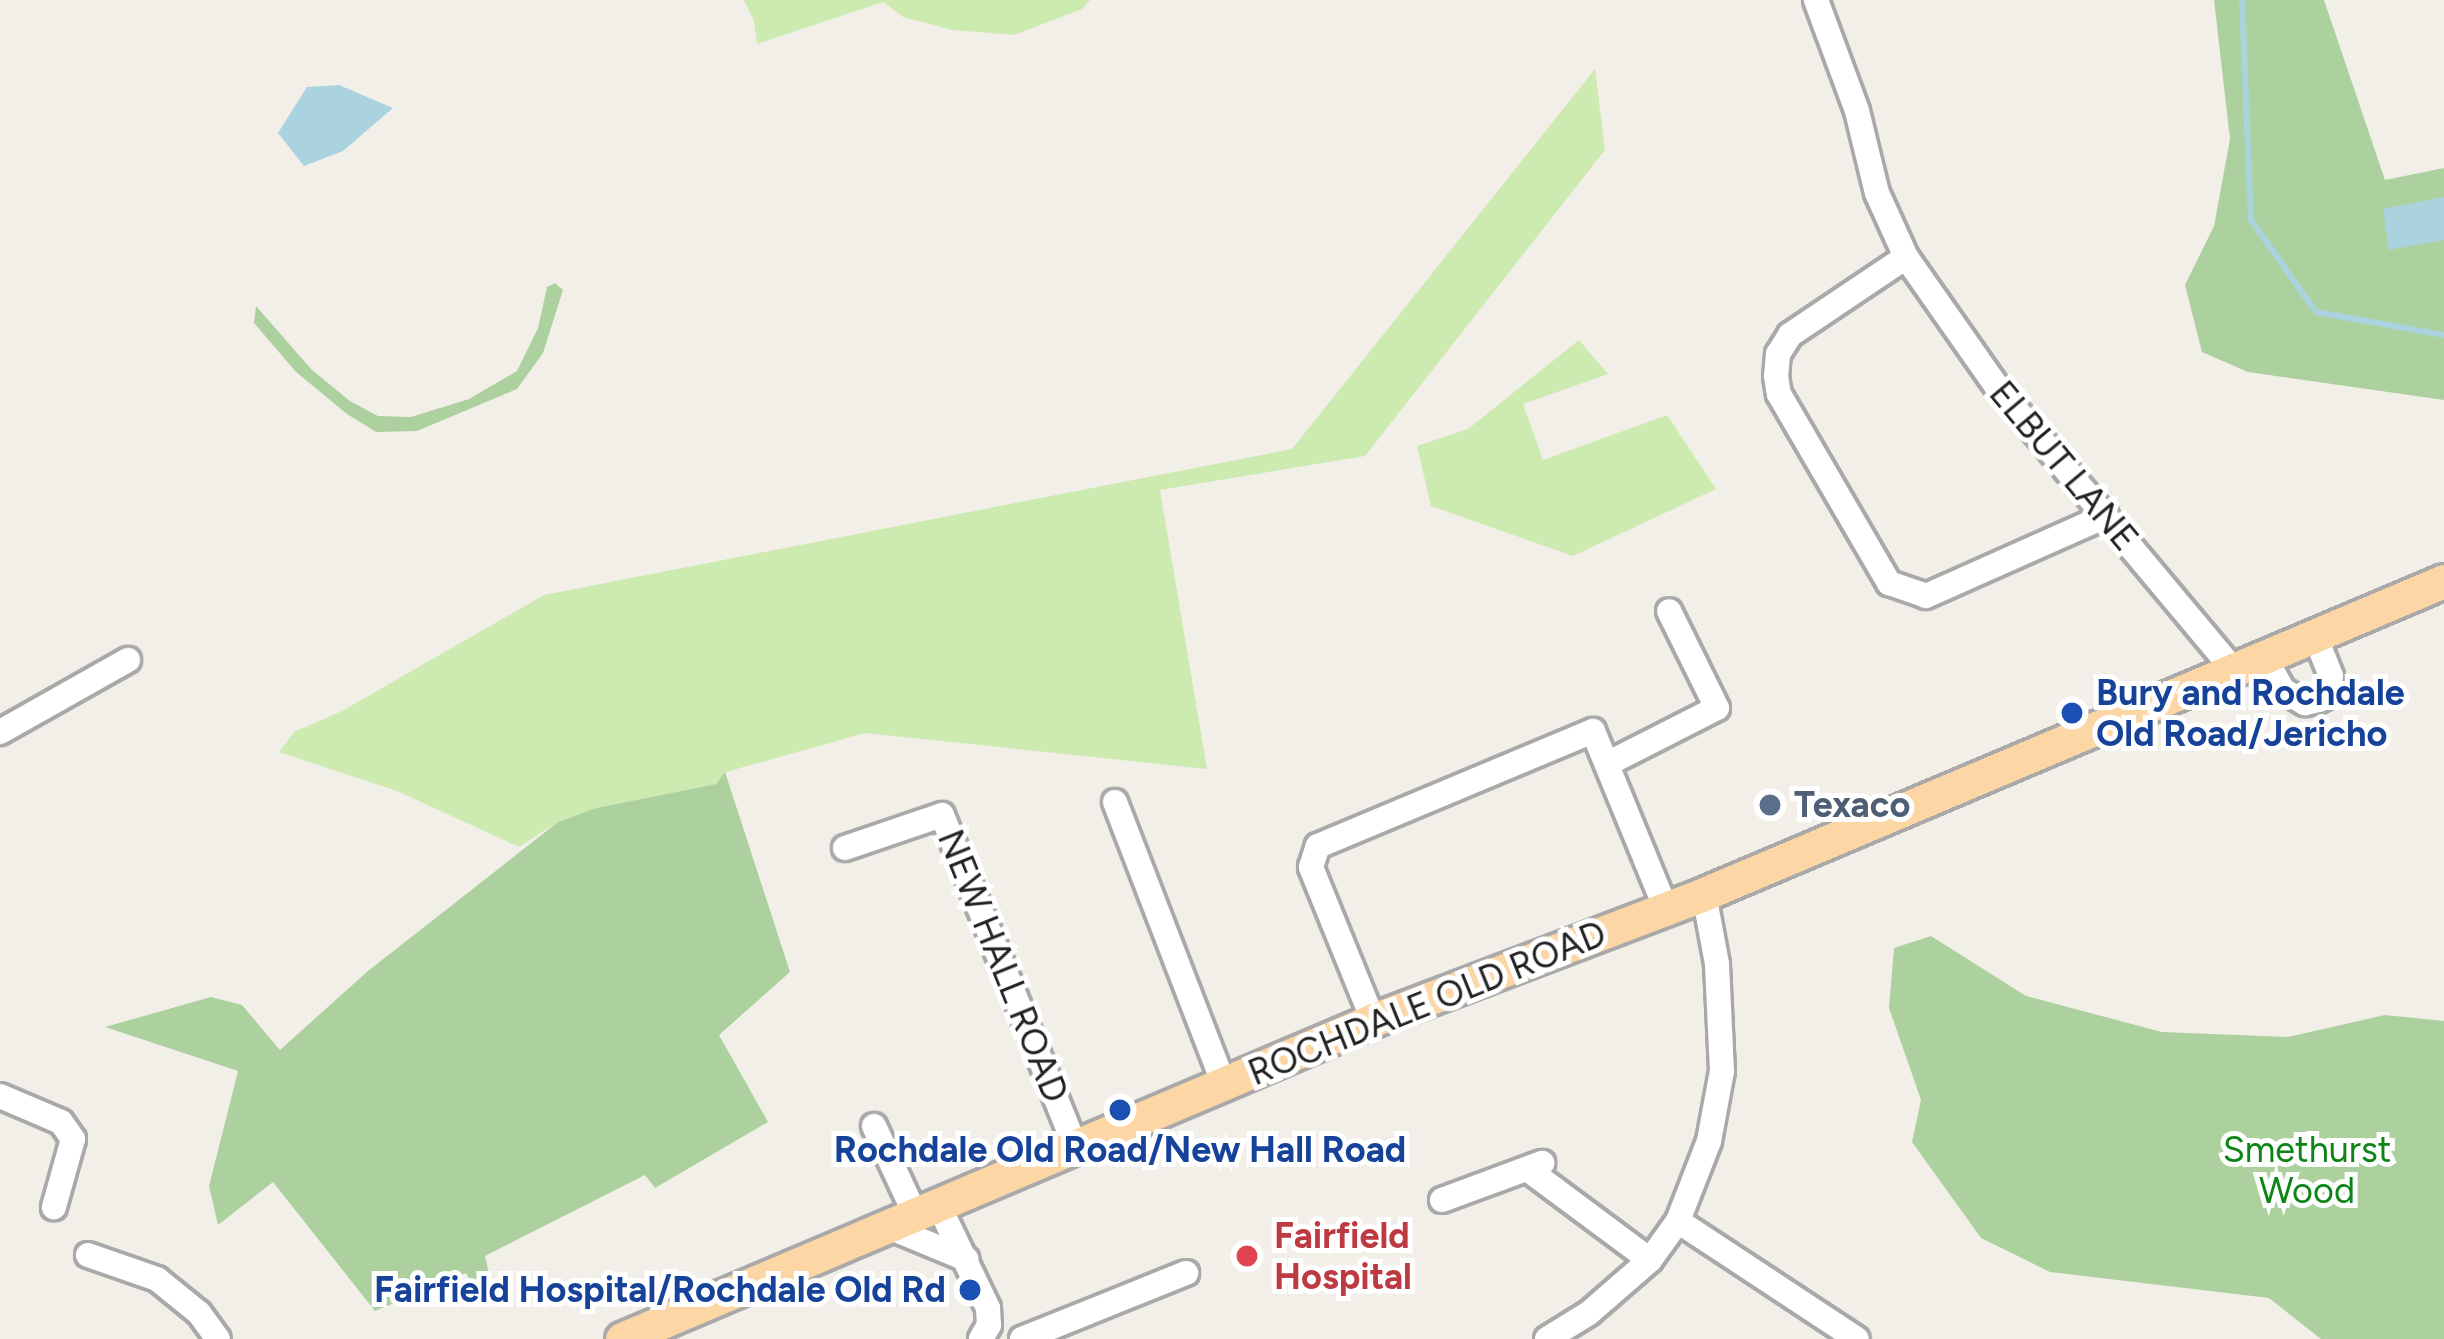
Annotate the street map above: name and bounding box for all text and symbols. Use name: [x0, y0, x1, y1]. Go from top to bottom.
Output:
street label: ELBUT LANE: [1981, 372, 2147, 560]
place label: Bury and Rochdale Old Road/Jericho: [2096, 670, 2405, 755]
marker: Bury and Rochdale Old Road/Jericho: [2059, 700, 2085, 726]
place label: Texaco: [1794, 783, 1910, 827]
marker: Texaco: [1757, 792, 1783, 818]
street label: NEW HALL ROAD: [929, 823, 1077, 1109]
street label: ROCHDALE OLD ROAD: [1242, 912, 1612, 1094]
marker: Rochdale Old Road/New Hall Road: [1107, 1097, 1133, 1123]
park label: Smethurst Wood: [2223, 1127, 2391, 1212]
place label: Rochdale Old Road/New Hall Road: [834, 1128, 1406, 1172]
place label: Fairfield Hospital: [1274, 1213, 1412, 1298]
marker: Fairfield Hospital: [1231, 1240, 1263, 1272]
place label: Fairfield Hospital/Rochdale Old Rd: [374, 1268, 946, 1312]
marker: Fairfield Hospital/Rochdale Old Rd: [957, 1277, 983, 1303]

